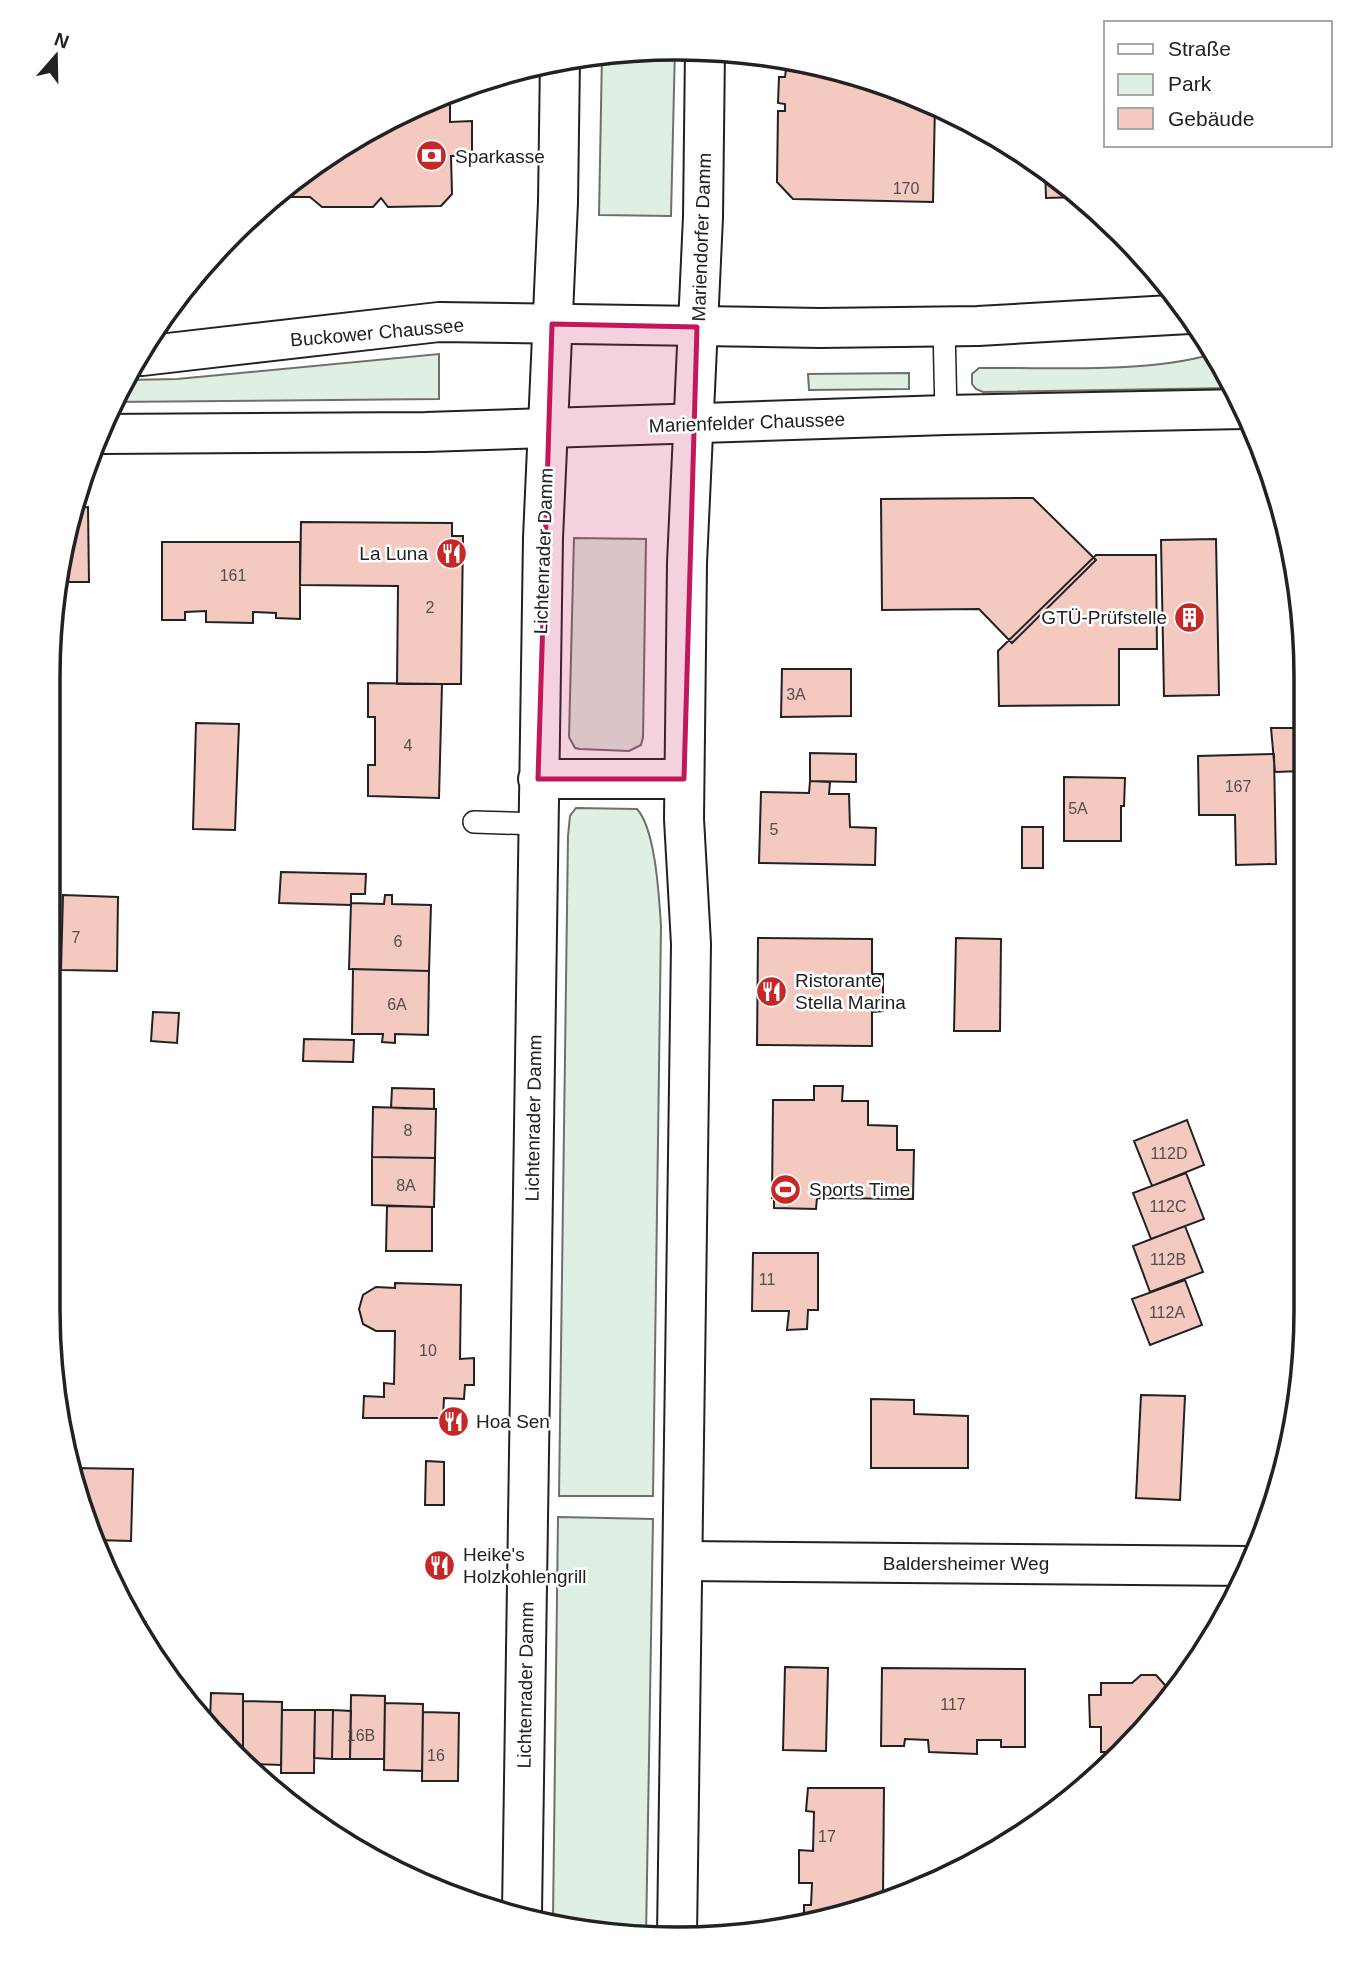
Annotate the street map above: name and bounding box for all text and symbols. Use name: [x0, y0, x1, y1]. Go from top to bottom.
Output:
north arrow: [21, 21, 91, 91]
legend: [1104, 21, 1332, 147]
text: N: [52, 28, 72, 53]
text: Straße: [1168, 37, 1231, 60]
text: Park: [1168, 72, 1212, 95]
text: Gebäude: [1168, 107, 1254, 130]
bank icon: Sparkasse: [415, 139, 449, 173]
place label: Sparkasse: [455, 146, 545, 167]
street label: Mariendorfer Damm: [688, 152, 715, 322]
house number: 170: [893, 180, 919, 197]
street label: Buckower Chaussee: [289, 314, 465, 351]
street label: Marienfelder Chaussee: [648, 409, 846, 436]
street label: Lichtenrader Damm: [530, 467, 557, 635]
restaurant icon: La Luna: [434, 536, 468, 570]
place label: La Luna: [359, 543, 428, 564]
house number: 161: [220, 567, 246, 584]
house number: 2: [426, 599, 435, 616]
building icon: GTÜ-Prüfstelle: [1173, 600, 1207, 634]
place label: GTÜ-Prüfstelle: [1041, 607, 1167, 628]
house number: 3A: [786, 686, 806, 703]
house number: 4: [404, 737, 413, 754]
house number: 167: [1225, 778, 1251, 795]
house number: 5A: [1068, 800, 1088, 817]
house number: 5: [770, 821, 779, 838]
house number: 7: [72, 929, 81, 946]
house number: 6: [394, 933, 403, 950]
place label: Ristorante Stella Marina: [795, 970, 906, 1013]
restaurant icon: Ristorante Stella Marina: [755, 974, 789, 1008]
house number: 6A: [387, 996, 407, 1013]
street label: Lichtenrader Damm: [522, 1034, 545, 1202]
house number: 8: [404, 1122, 413, 1139]
house number: 112D: [1150, 1145, 1188, 1162]
sports icon: Sports Time: [769, 1172, 803, 1206]
house number: 8A: [396, 1177, 416, 1194]
place label: Sports Time: [809, 1179, 910, 1200]
house number: 112C: [1149, 1198, 1187, 1215]
house number: 112B: [1150, 1251, 1186, 1268]
house number: 11: [759, 1271, 775, 1288]
house number: 112A: [1149, 1304, 1185, 1321]
house number: 10: [419, 1342, 437, 1359]
restaurant icon: Hoa Sen: [436, 1404, 470, 1438]
place label: Hoa Sen: [476, 1411, 550, 1432]
place label: Heike's Holzkohlengrill: [463, 1544, 587, 1587]
restaurant icon: Heike's Holzkohlengrill: [423, 1548, 457, 1582]
street label: Baldersheimer Weg: [883, 1553, 1049, 1574]
street label: Lichtenrader Damm: [514, 1601, 537, 1769]
house number: 117: [940, 1696, 966, 1713]
house number: 16B: [347, 1727, 375, 1744]
house number: 16: [427, 1747, 445, 1764]
house number: 17: [818, 1828, 836, 1845]

